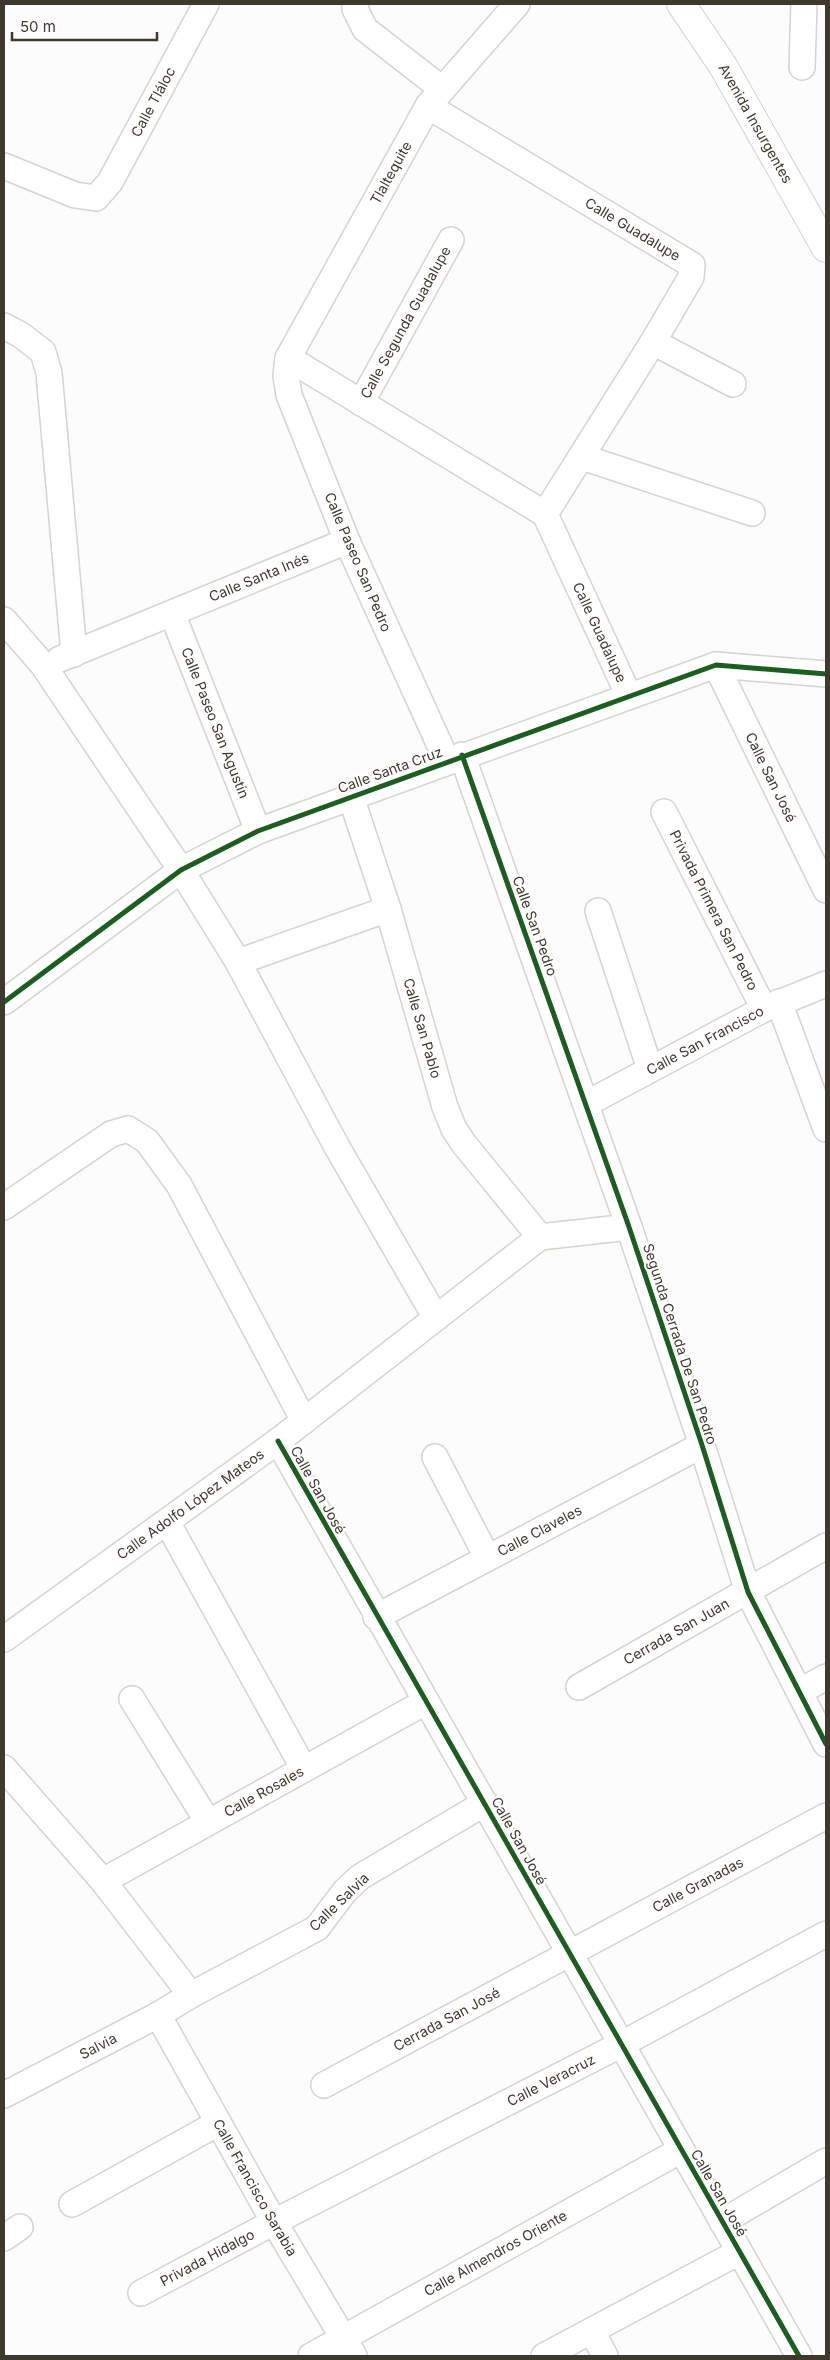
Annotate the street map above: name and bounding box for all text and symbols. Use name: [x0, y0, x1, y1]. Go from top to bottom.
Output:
scale bar: [12, 10, 158, 42]
text: 50 m: [20, 17, 56, 36]
street label: Avenida Insurgentes: [716, 61, 796, 186]
street label: Calle Tláloc: [127, 64, 178, 140]
street label: Tlaltequite: [366, 138, 415, 207]
street label: Calle Guadalupe: [582, 194, 684, 264]
street label: Calle Segunda Guadalupe: [356, 243, 454, 401]
street label: Calle Paseo San Pedro: [321, 490, 396, 634]
street label: Calle Santa Inés: [206, 549, 311, 605]
street label: Calle Guadalupe: [570, 579, 631, 685]
street label: Calle Paseo San Agustín: [178, 645, 253, 801]
street label: Calle San José: [742, 729, 801, 825]
street label: Calle Santa Cruz: [335, 743, 444, 796]
street label: Privada Primera San Pedro: [666, 827, 762, 993]
street label: Calle San Pedro: [510, 874, 561, 978]
street label: Calle San Pablo: [400, 976, 445, 1080]
street label: Calle San Francisco: [643, 1002, 766, 1078]
street label: Segunda Cerrada De San Pedro: [640, 1241, 721, 1446]
street label: Calle San José: [287, 1443, 350, 1537]
street label: Calle Adolfo López Mateos: [113, 1445, 267, 1563]
street label: Calle Claveles: [494, 1501, 584, 1559]
street label: Cerrada San Juan: [620, 1594, 732, 1668]
street label: Calle Rosales: [221, 1762, 306, 1820]
street label: Calle San José: [488, 1794, 551, 1888]
street label: Calle Granadas: [649, 1853, 746, 1916]
street label: Calle Salvia: [305, 1869, 372, 1934]
street label: Cerrada San José: [390, 1983, 503, 2054]
street label: Salvia: [76, 2029, 119, 2062]
street label: Calle Veracruz: [504, 2050, 598, 2109]
street label: Calle Francisco Sarabia: [210, 2116, 301, 2259]
street label: Calle San José: [688, 2146, 751, 2239]
street label: Calle Almendros Oriente: [421, 2206, 570, 2299]
street label: Privada Hidalgo: [157, 2225, 257, 2289]

